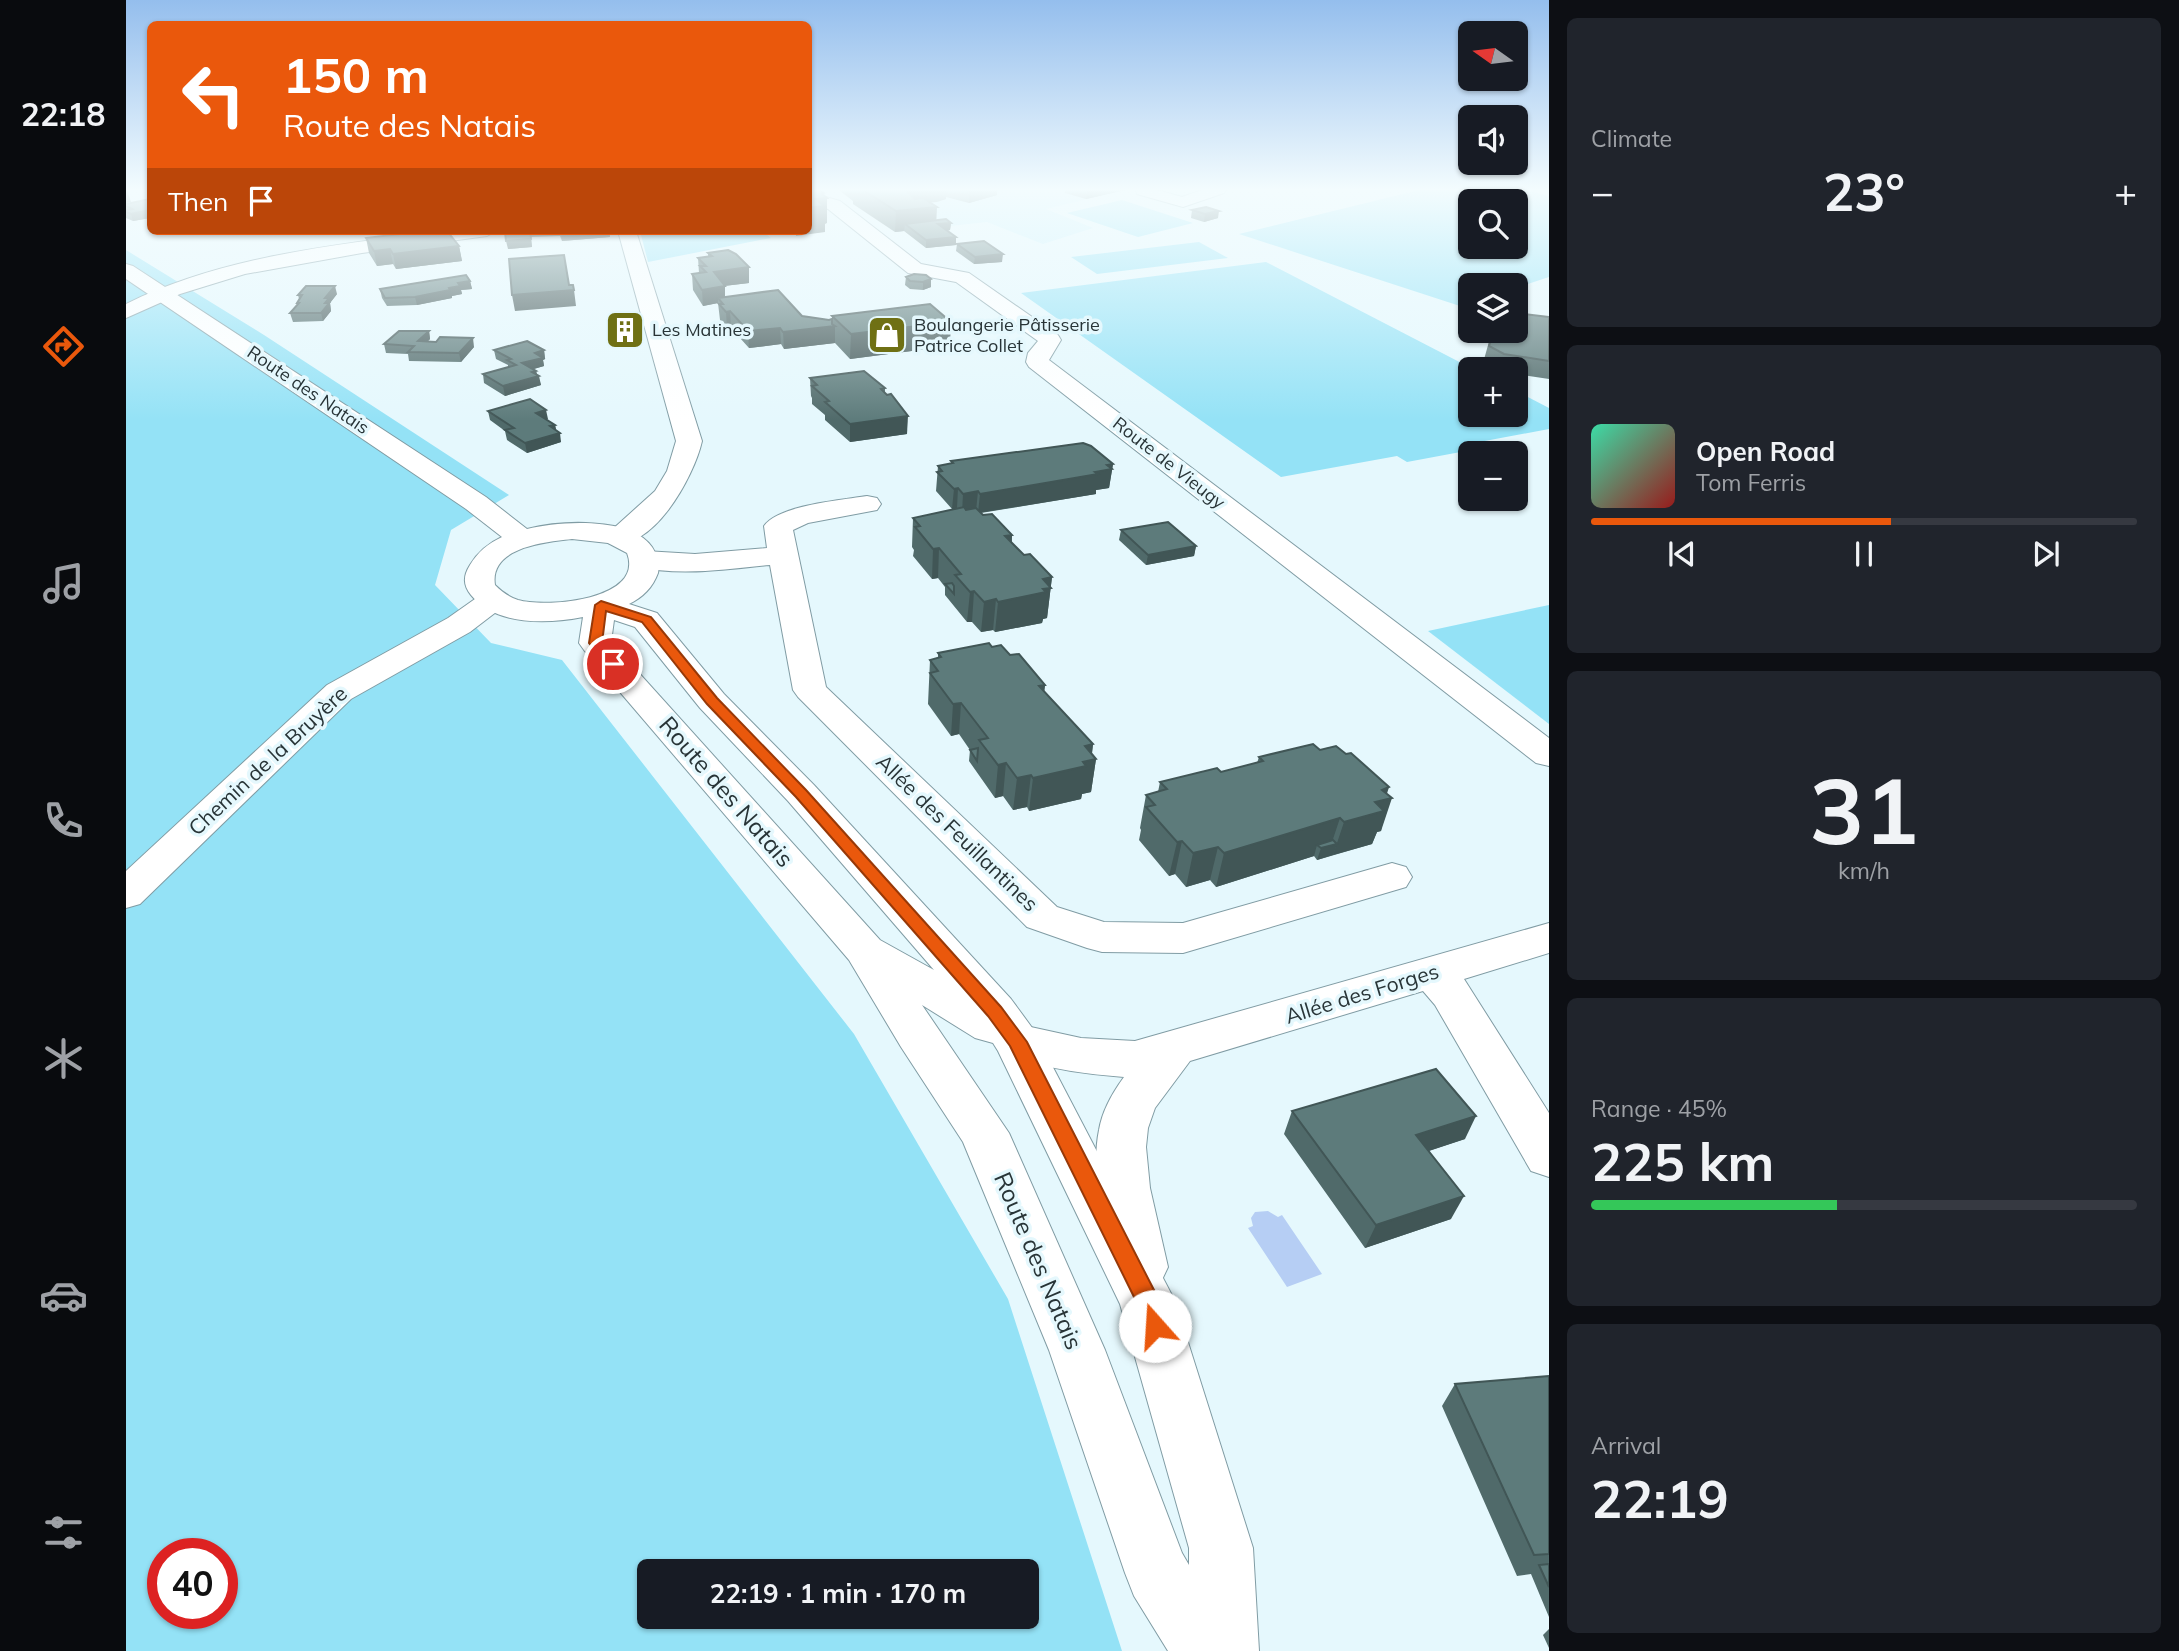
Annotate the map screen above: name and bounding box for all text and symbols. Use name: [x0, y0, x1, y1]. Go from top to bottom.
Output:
north arrow: [1458, 21, 1528, 91]
map controls: [1458, 21, 1528, 511]
text: 150 m: [283, 44, 429, 105]
icon: left: [168, 49, 259, 140]
text: 22:18: [21, 94, 105, 134]
text: Route des Natais: [283, 105, 536, 145]
button: sound: [1458, 105, 1528, 175]
text: Climate: [1591, 124, 1672, 153]
text: 23°: [1823, 159, 1905, 224]
text: −: [1591, 168, 1614, 216]
text: +: [2114, 168, 2137, 216]
icon: arrive: [242, 182, 280, 220]
text: Then: [168, 185, 228, 218]
button: search: [1458, 189, 1528, 259]
button: layers: [1458, 273, 1528, 343]
building icon: Les Matines: [604, 309, 646, 351]
place label: Boulangerie Pâtisserie Patrice Collet: [914, 313, 1100, 357]
shop icon: Boulangerie Pâtisserie Patrice Collet: [866, 314, 908, 356]
place label: Les Matines: [652, 318, 751, 341]
icon: directions: [39, 322, 88, 371]
street label: Route des Natais: [243, 340, 374, 439]
button: +: [1458, 357, 1528, 427]
street label: Route de Vieugy: [1109, 412, 1230, 514]
text: Open Road: [1696, 435, 1835, 468]
button: −: [1458, 441, 1528, 511]
text: Tom Ferris: [1696, 468, 1806, 497]
icon: previous: [1663, 535, 1701, 573]
icon: pause: [1845, 535, 1883, 573]
icon: next: [2027, 535, 2065, 573]
icon: music: [39, 559, 88, 608]
pin: [583, 634, 643, 694]
icon: arrive: [594, 645, 632, 683]
street label: Chemin de la Bruyère: [183, 680, 352, 840]
street label: Route des Natais: [653, 710, 800, 873]
street label: Allée des Feuillantines: [871, 748, 1044, 916]
text: 31: [1809, 753, 1919, 867]
icon: phone: [39, 796, 88, 845]
text: km/h: [1838, 856, 1890, 885]
street label: Allée des Forges: [1282, 957, 1442, 1029]
icon: climate: [39, 1034, 88, 1083]
text: Range · 45%: [1591, 1094, 1727, 1123]
text: 225 km: [1591, 1129, 1774, 1194]
street label: Route des Natais: [988, 1167, 1090, 1354]
icon: car: [39, 1271, 88, 1320]
position arrow: [1118, 1289, 1192, 1363]
text: Arrival: [1591, 1431, 1661, 1460]
text: 22:19: [1591, 1466, 1729, 1531]
icon: filters: [39, 1508, 88, 1557]
speed limit sign: 40: [147, 1538, 238, 1629]
text: 22:19 · 1 min · 170 m: [710, 1577, 966, 1610]

